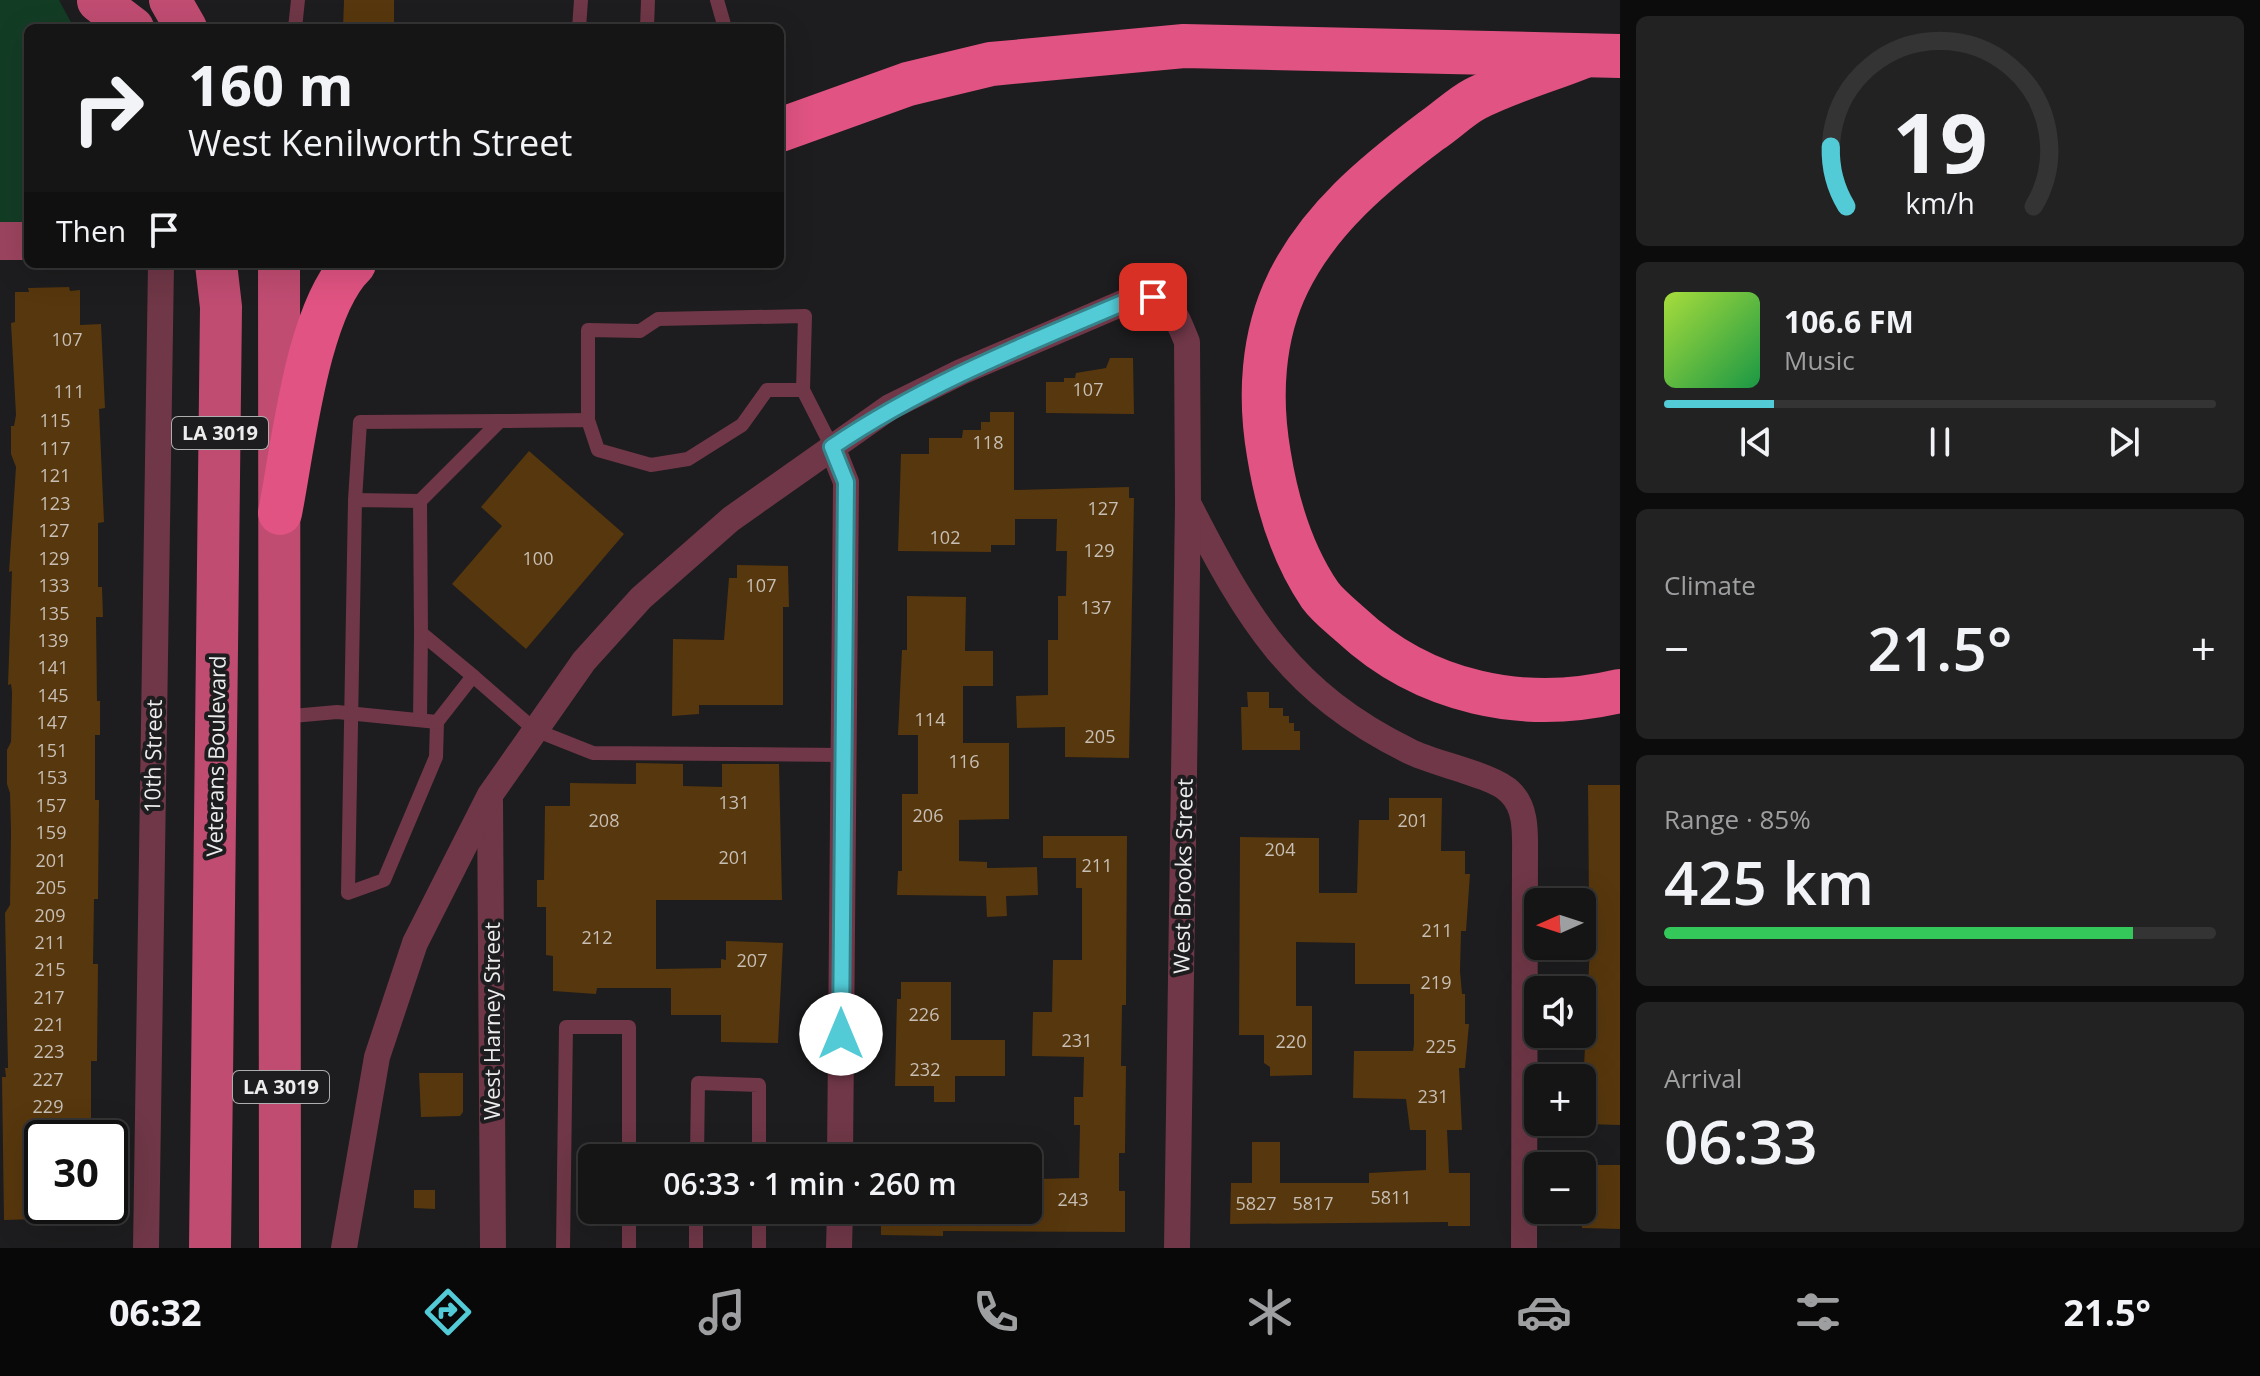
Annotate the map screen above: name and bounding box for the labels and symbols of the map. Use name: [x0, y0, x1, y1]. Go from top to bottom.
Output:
pin: [1119, 263, 1187, 331]
house number: 107: [52, 327, 82, 351]
house number: 107: [1073, 377, 1103, 401]
house number: 111: [54, 379, 84, 403]
house number: 115: [40, 408, 70, 432]
road number: LA 3019: [172, 417, 268, 449]
house number: 118: [973, 430, 1003, 454]
house number: 117: [40, 436, 70, 460]
house number: 121: [40, 463, 70, 487]
house number: 123: [40, 491, 70, 515]
house number: 127: [1088, 496, 1118, 520]
house number: 127: [39, 518, 69, 542]
house number: 102: [930, 525, 960, 549]
house number: 129: [1084, 538, 1114, 562]
house number: 129: [39, 546, 69, 570]
house number: 100: [523, 546, 553, 570]
house number: 133: [39, 573, 69, 597]
house number: 107: [746, 573, 776, 597]
house number: 137: [1081, 595, 1111, 619]
house number: 135: [39, 601, 69, 625]
house number: 139: [38, 628, 68, 652]
house number: 141: [38, 655, 68, 679]
street label: Veterans Boulevard: [198, 655, 232, 857]
house number: 145: [38, 683, 68, 707]
street label: 10th Street: [136, 699, 168, 813]
house number: 114: [915, 707, 945, 731]
house number: 147: [37, 710, 67, 734]
house number: 205: [1085, 724, 1115, 748]
house number: 151: [37, 738, 67, 762]
house number: 116: [949, 749, 979, 773]
house number: 153: [37, 765, 67, 789]
street label: West Brooks Street: [1165, 778, 1199, 974]
house number: 131: [719, 790, 749, 814]
house number: 157: [36, 793, 66, 817]
house number: 206: [913, 803, 943, 827]
house number: 208: [589, 808, 619, 832]
house number: 201: [1398, 808, 1428, 832]
house number: 159: [36, 820, 66, 844]
house number: 204: [1265, 837, 1295, 861]
house number: 201: [719, 845, 749, 869]
house number: 201: [36, 848, 66, 872]
house number: 211: [1082, 853, 1112, 877]
house number: 205: [36, 875, 66, 899]
north arrow: [1524, 888, 1596, 960]
house number: 209: [35, 903, 65, 927]
house number: 211: [1422, 918, 1452, 942]
street label: West Harney Street: [476, 922, 506, 1120]
house number: 212: [582, 925, 612, 949]
house number: 211: [35, 930, 65, 954]
house number: 207: [737, 948, 767, 972]
house number: 215: [35, 957, 65, 981]
house number: 219: [1421, 970, 1451, 994]
house number: 217: [34, 985, 64, 1009]
position arrow: [799, 992, 883, 1076]
house number: 226: [909, 1002, 939, 1026]
house number: 221: [34, 1012, 64, 1036]
house number: 231: [1062, 1028, 1092, 1052]
house number: 220: [1276, 1029, 1306, 1053]
house number: 225: [1426, 1034, 1456, 1058]
house number: 223: [34, 1039, 64, 1063]
house number: 232: [910, 1057, 940, 1081]
house number: 227: [33, 1067, 63, 1091]
road number: LA 3019: [233, 1071, 329, 1103]
house number: 231: [1418, 1084, 1448, 1108]
house number: 229: [33, 1094, 63, 1118]
speed limit sign: 30: [24, 1120, 128, 1224]
house number: 5811: [1370, 1185, 1412, 1209]
house number: 243: [1058, 1187, 1088, 1211]
house number: 5827: [1235, 1191, 1277, 1215]
house number: 5817: [1292, 1191, 1334, 1215]

